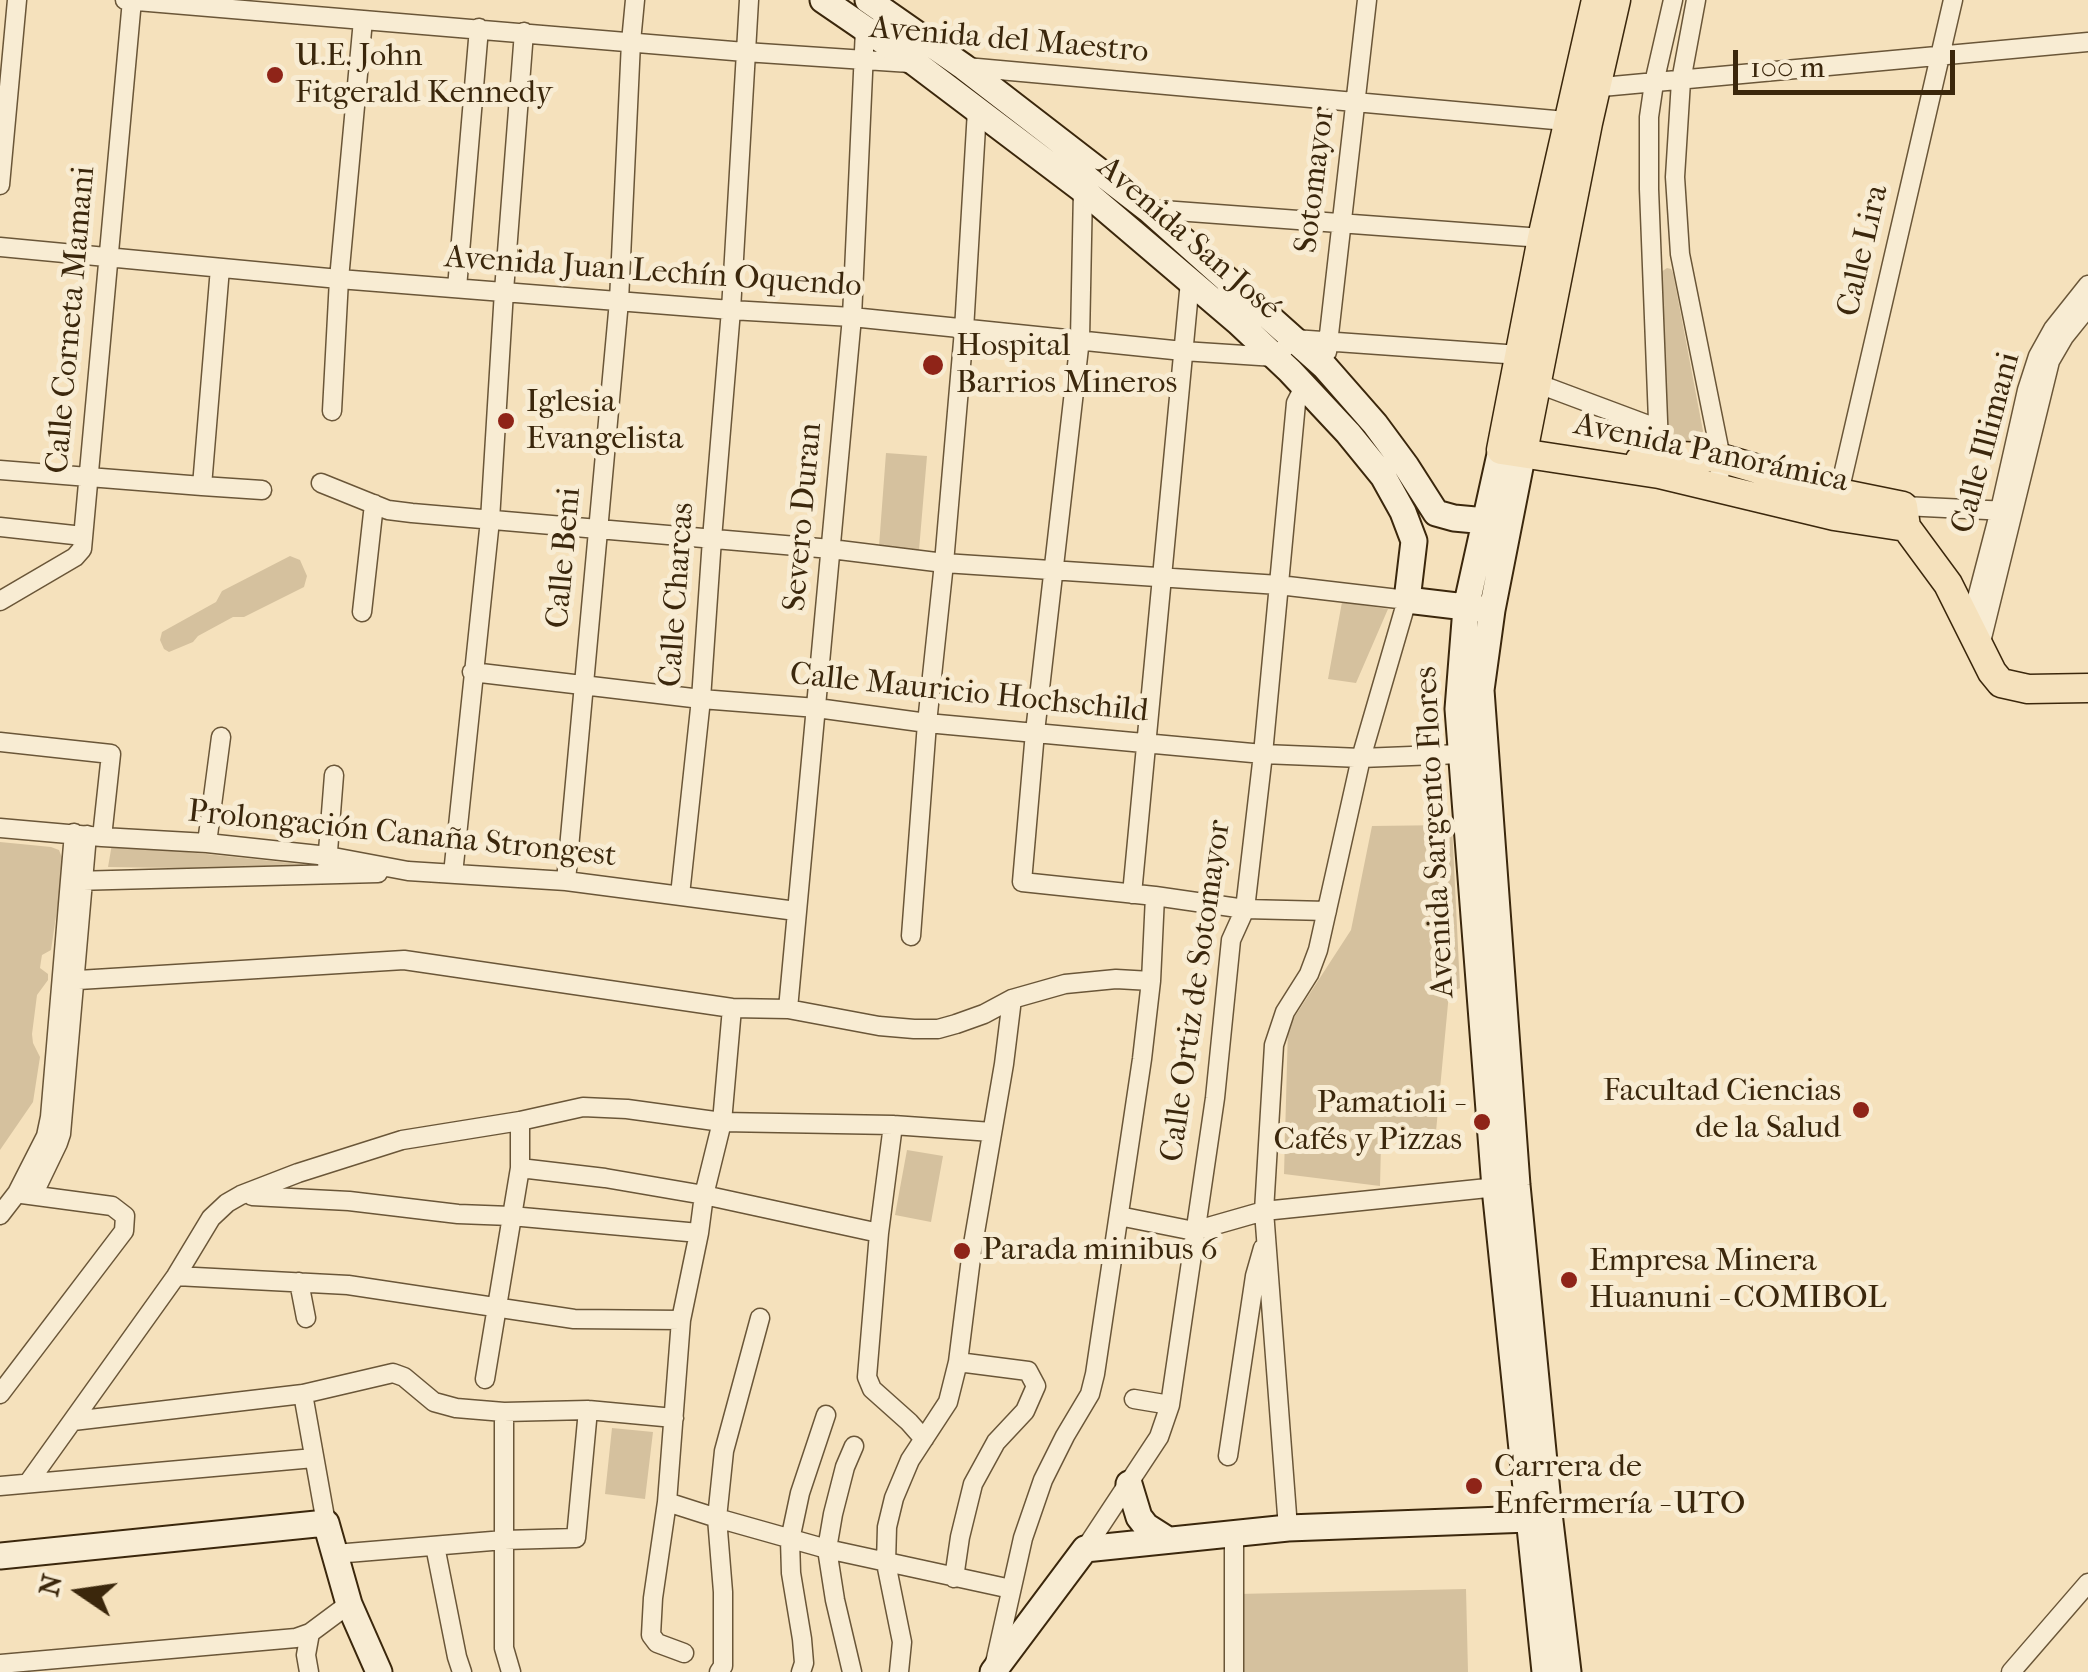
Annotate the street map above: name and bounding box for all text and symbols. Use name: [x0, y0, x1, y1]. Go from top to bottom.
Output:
street label: Avenida del Maestro: [868, 10, 1150, 72]
scale bar: [1738, 30, 1960, 92]
place label: U.E. John Fitgerald Kennedy: [295, 38, 553, 113]
text: 100 m: [1750, 50, 1825, 85]
marker: U.E. John Fitgerald Kennedy: [264, 64, 286, 86]
street label: Sotomayor: [1288, 105, 1344, 255]
street label: Avenida San José: [1089, 149, 1287, 329]
street label: Calle Corneta Mamani: [39, 165, 105, 475]
street label: Calle Lira: [1830, 182, 1898, 320]
street label: Avenida Juan Lechín Oquendo: [443, 239, 863, 307]
place label: Hospital Barrios Mineros: [956, 328, 1177, 403]
street label: Calle Illimani: [1944, 348, 2030, 538]
marker: Hospital Barrios Mineros: [920, 352, 946, 378]
place label: Iglesia Evangelista: [526, 384, 683, 459]
street label: Avenida Panorámica: [1570, 406, 1852, 502]
marker: Iglesia Evangelista: [495, 410, 517, 432]
street label: Severo Duran: [777, 421, 831, 613]
street label: Calle Beni: [540, 486, 590, 630]
street label: Calle Charcas: [652, 501, 704, 689]
street label: Calle Mauricio Hochschild: [788, 656, 1150, 732]
street label: Avenida Sargento Flores: [1408, 665, 1464, 999]
street label: Prolongación Canaña Strongest: [186, 793, 618, 877]
street label: Calle Ortiz de Sotomayor: [1154, 818, 1240, 1164]
place label: Facultad Ciencias de la Salud: [1603, 1073, 1841, 1148]
place label: Pamatioli - Cafés y Pizzas: [1274, 1085, 1462, 1160]
marker: Facultad Ciencias de la Salud: [1850, 1099, 1872, 1121]
marker: Pamatioli - Cafés y Pizzas: [1471, 1111, 1493, 1133]
place label: Parada minibus 6: [982, 1232, 1218, 1270]
marker: Parada minibus 6: [951, 1240, 973, 1262]
place label: Empresa Minera Huanuni - COMIBOL: [1589, 1243, 1887, 1318]
marker: Empresa Minera Huanuni - COMIBOL: [1558, 1269, 1580, 1291]
place label: Carrera de Enfermería - UTO: [1494, 1449, 1745, 1524]
marker: Carrera de Enfermería - UTO: [1463, 1475, 1485, 1497]
north arrow: [30, 1542, 130, 1642]
text: N: [32, 1571, 69, 1599]

